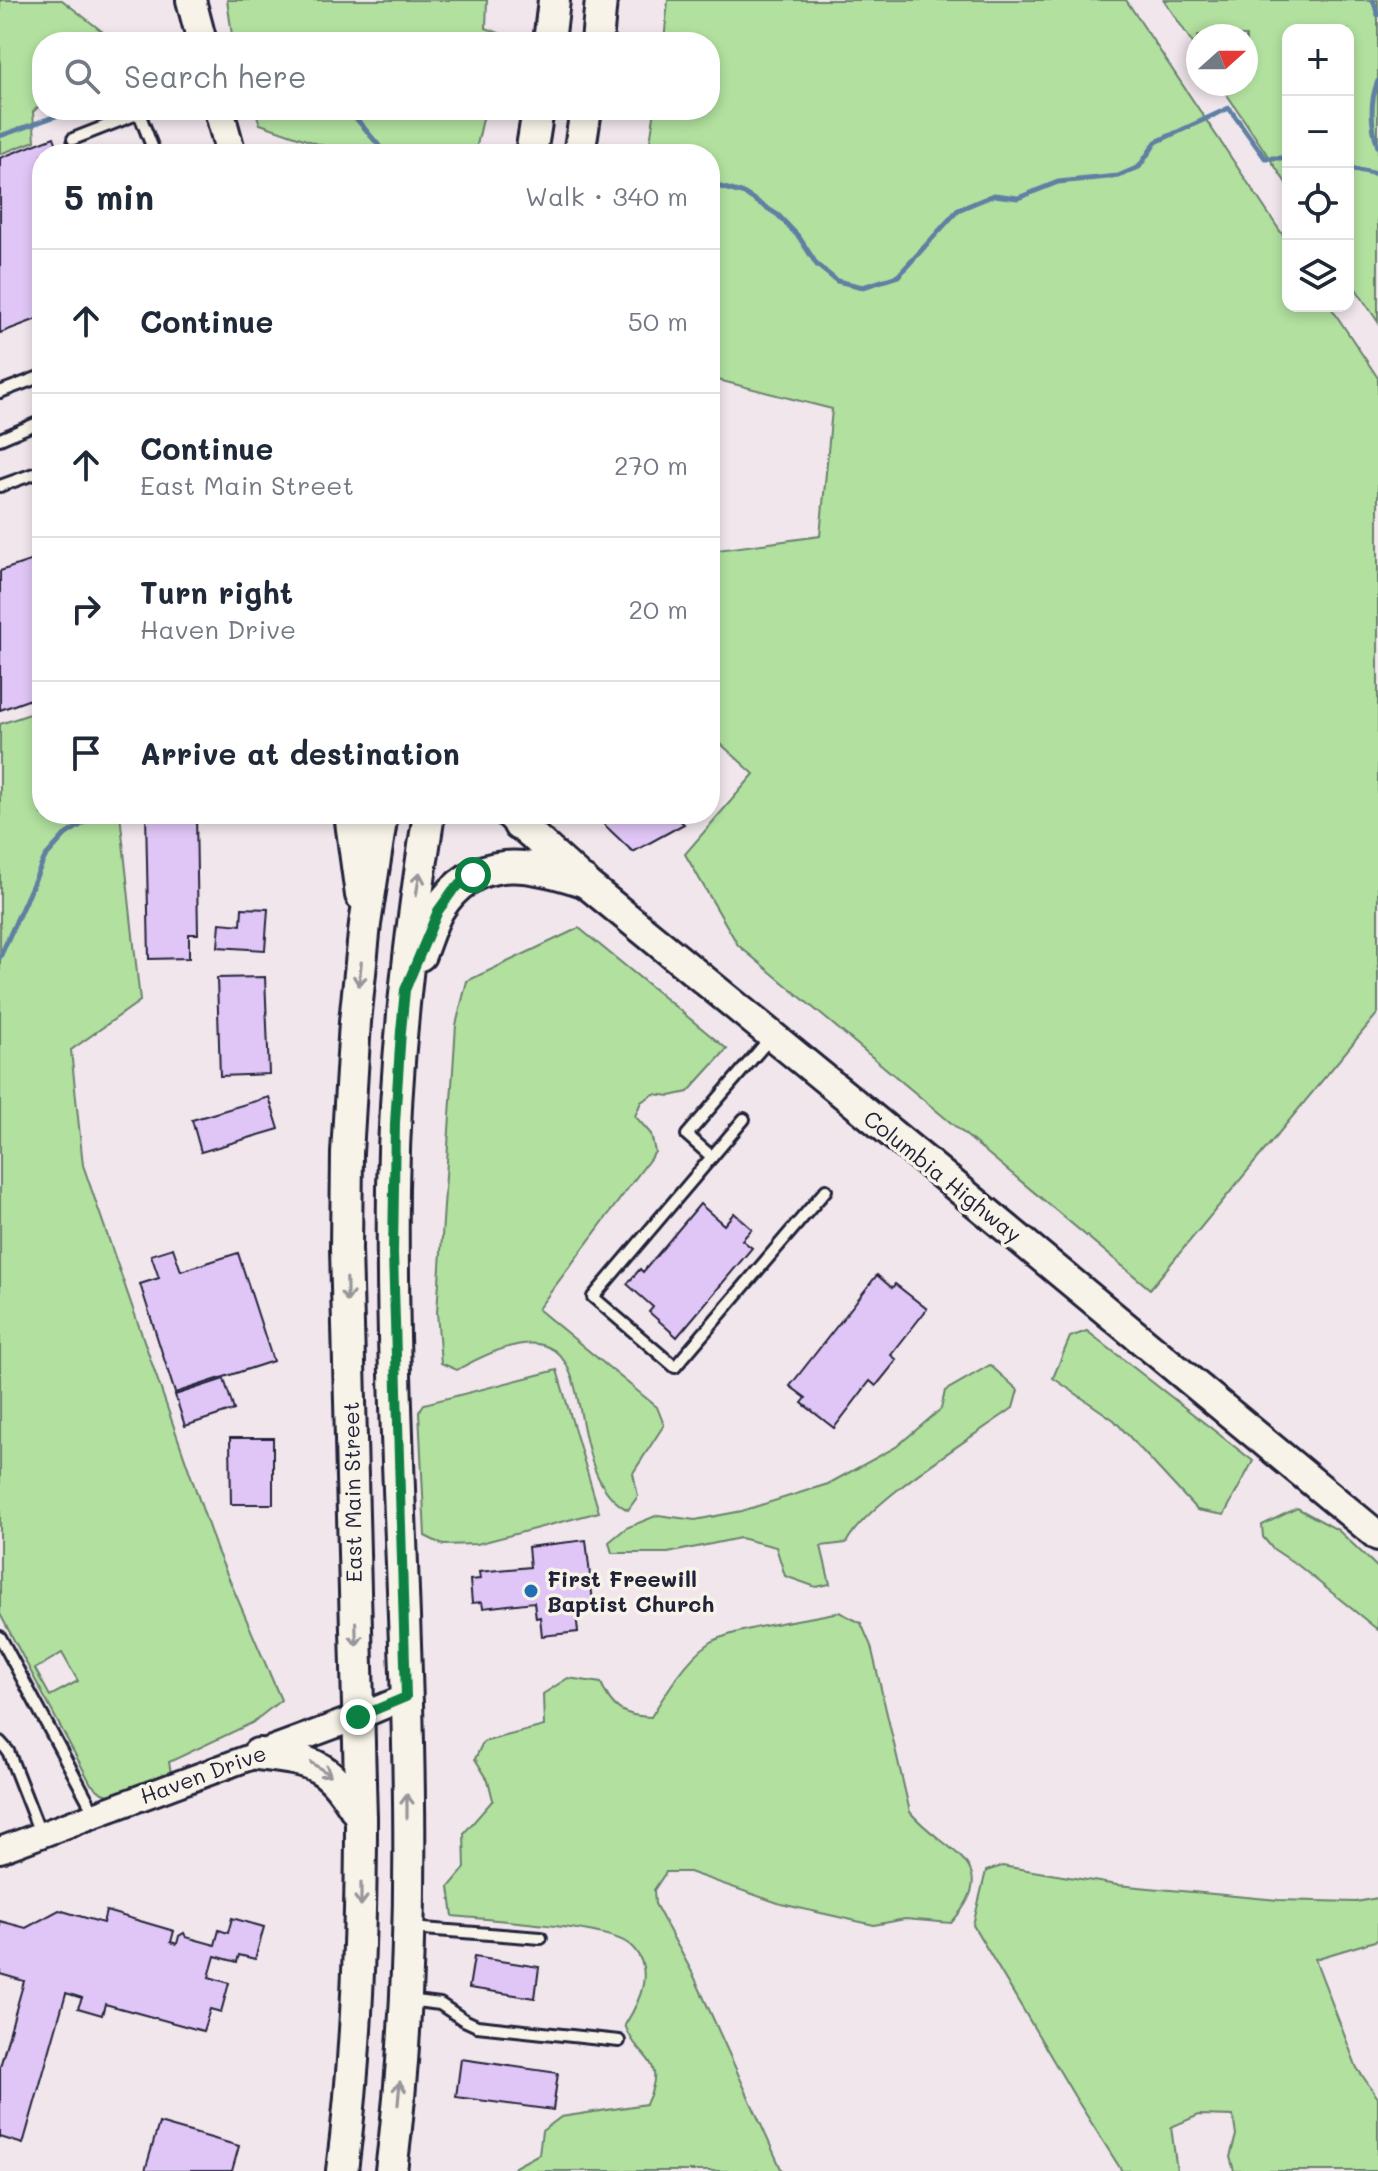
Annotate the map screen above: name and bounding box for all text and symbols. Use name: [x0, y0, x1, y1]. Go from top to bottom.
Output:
north arrow: [1186, 24, 1258, 96]
map controls: [1282, 24, 1354, 312]
button: +: [1282, 24, 1354, 96]
search box: [32, 32, 720, 120]
icon: search: [60, 54, 104, 98]
text: Search here: [124, 56, 307, 96]
button: −: [1282, 96, 1354, 168]
button: locate: [1282, 168, 1354, 240]
text: 5 min: [64, 174, 154, 219]
text: Walk · 340 m: [525, 179, 688, 213]
button: layers: [1282, 240, 1354, 312]
icon: ahead: [64, 299, 108, 343]
text: Continue: [140, 301, 273, 341]
text: 50 m: [628, 304, 688, 338]
text: Continue: [140, 428, 273, 468]
icon: ahead: [64, 443, 108, 487]
text: 270 m: [614, 448, 688, 482]
text: East Main Street: [140, 468, 354, 502]
text: Turn right: [140, 572, 293, 612]
icon: right: [64, 587, 108, 631]
text: 20 m: [628, 592, 688, 626]
text: Haven Drive: [140, 612, 296, 646]
icon: arrive: [64, 731, 108, 775]
text: Arrive at destination: [140, 733, 460, 773]
route start: [455, 857, 491, 893]
one-way arrow: [411, 872, 426, 898]
one-way arrow: [352, 961, 367, 987]
street label: Columbia Highway: [858, 1103, 1028, 1249]
one-way arrow: [339, 1276, 355, 1303]
street label: East Main Street: [336, 1401, 368, 1583]
place label: First Freewill Baptist Church: [547, 1564, 714, 1618]
marker: First Freewill Baptist Church: [522, 1582, 540, 1600]
one-way arrow: [348, 1620, 363, 1647]
route end: [340, 1699, 376, 1735]
street label: Haven Drive: [136, 1738, 270, 1810]
one-way arrow: [309, 1761, 332, 1777]
one-way arrow: [399, 1793, 415, 1820]
one-way arrow: [353, 1880, 369, 1907]
one-way arrow: [392, 2080, 407, 2107]

